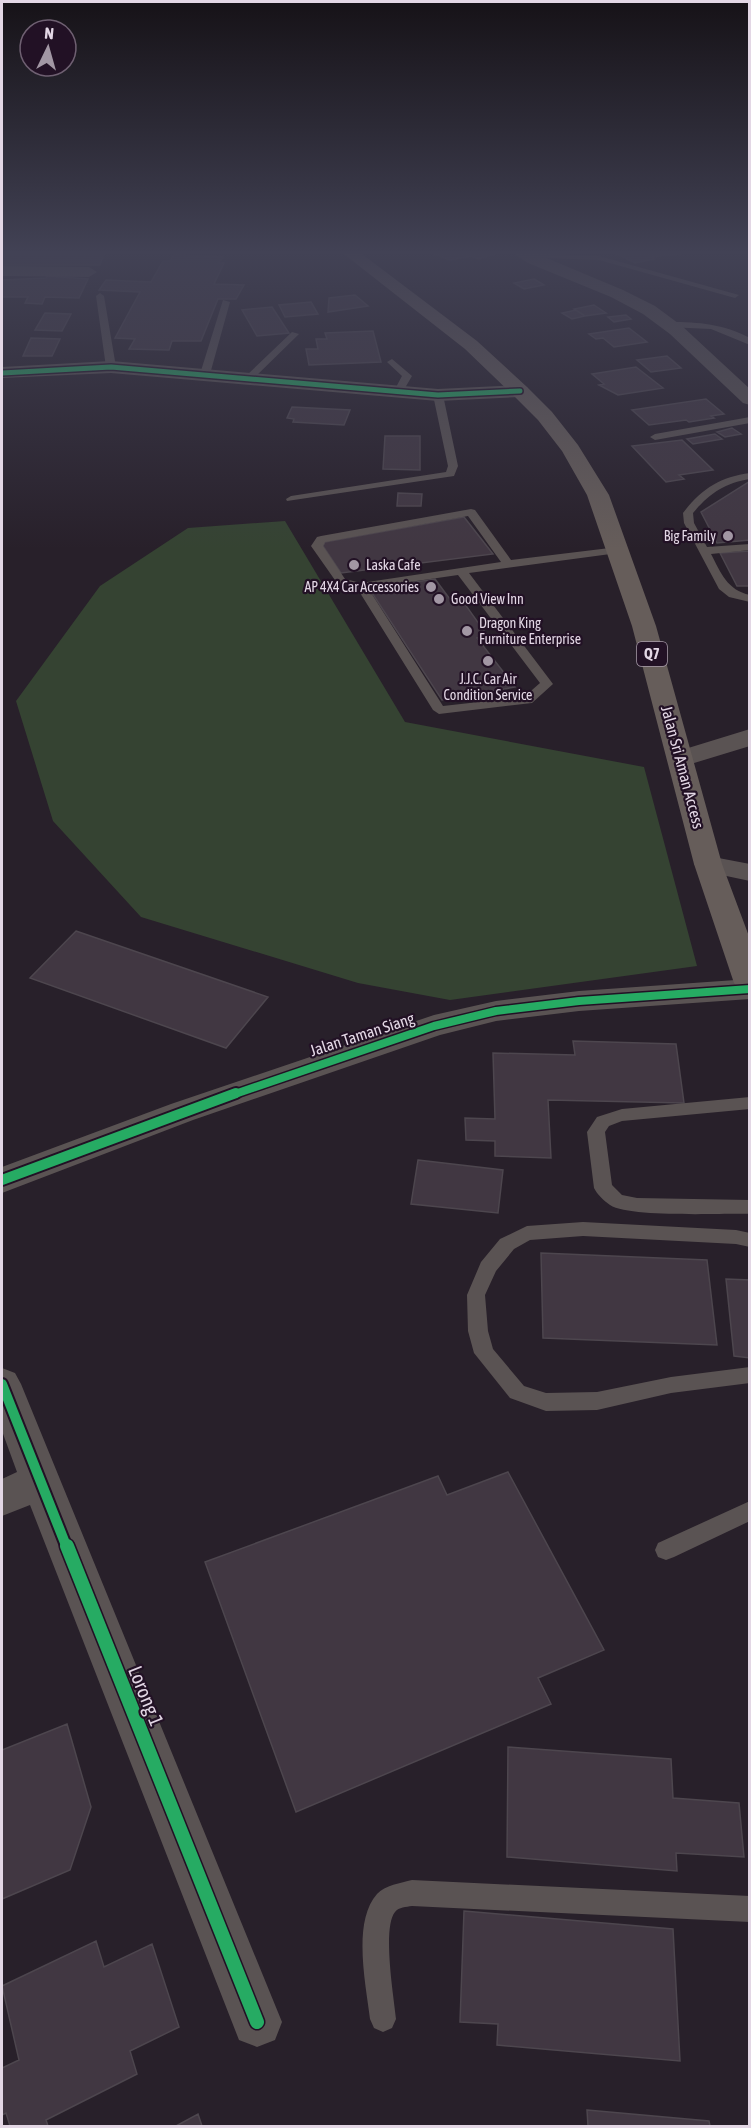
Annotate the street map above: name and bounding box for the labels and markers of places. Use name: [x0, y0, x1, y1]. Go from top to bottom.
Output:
place label: Big Family: [664, 528, 716, 544]
marker: Big Family: [721, 529, 735, 543]
place label: Laska Cafe: [366, 557, 421, 573]
marker: Laska Cafe: [347, 558, 361, 572]
place label: AP 4X4 Car Accessories: [304, 579, 419, 595]
marker: AP 4X4 Car Accessories: [424, 580, 438, 594]
place label: Good View Inn: [451, 591, 524, 607]
marker: Good View Inn: [432, 592, 446, 606]
place label: Dragon King Furniture Enterprise: [479, 615, 581, 647]
marker: Dragon King Furniture Enterprise: [460, 624, 474, 638]
marker: J.J.C. Car Air Condition Service: [481, 654, 495, 668]
place label: J.J.C. Car Air Condition Service: [444, 671, 532, 703]

